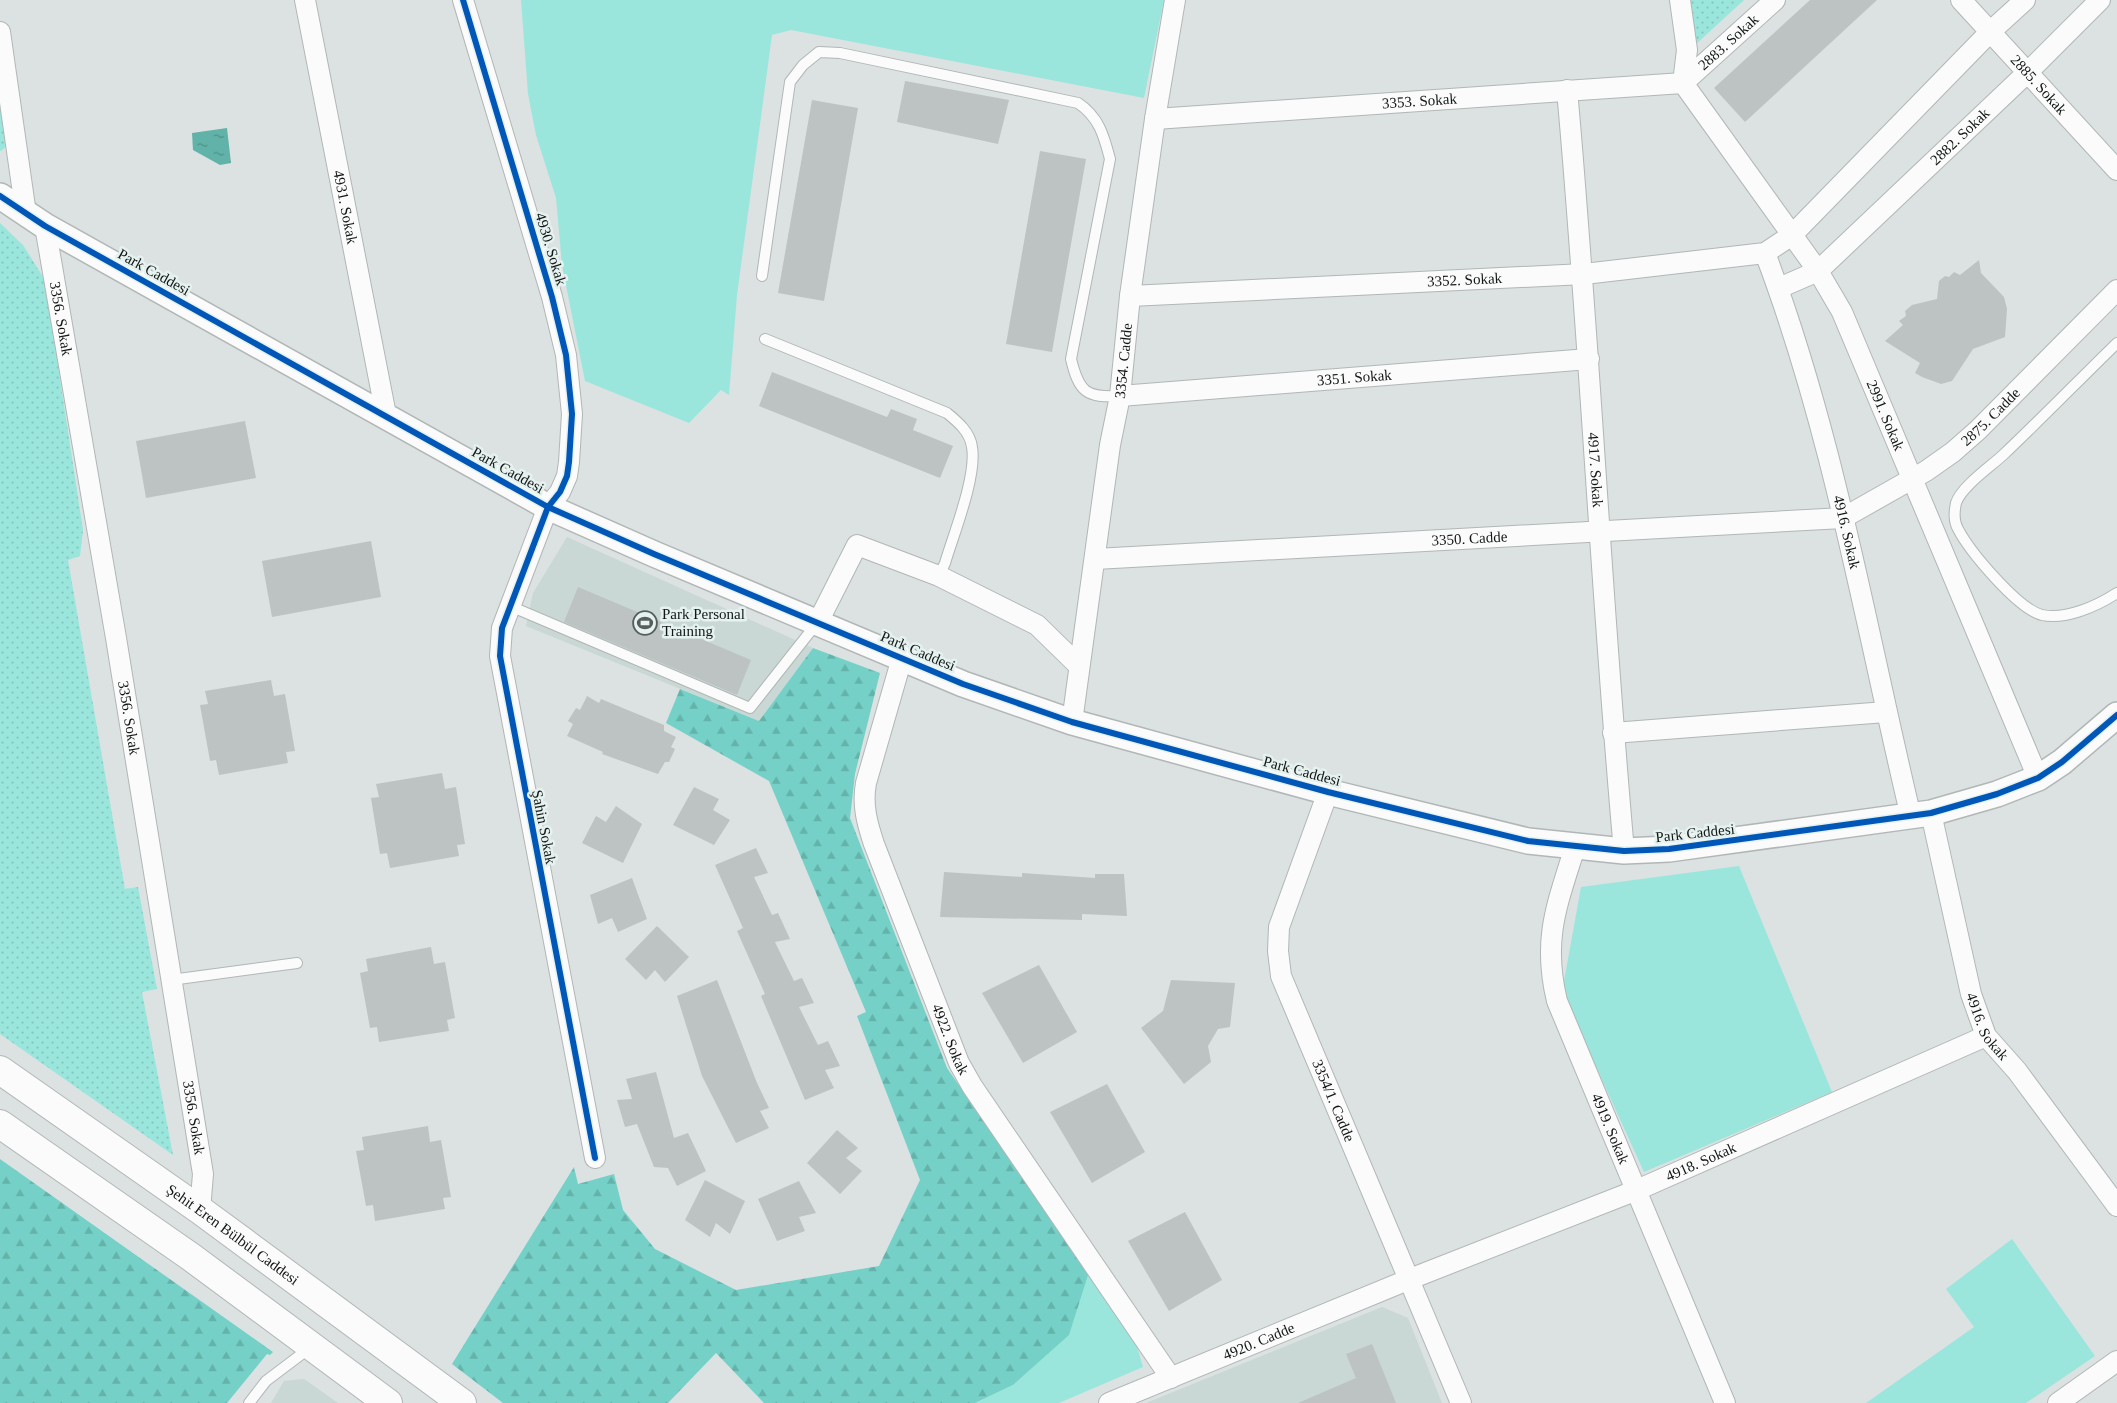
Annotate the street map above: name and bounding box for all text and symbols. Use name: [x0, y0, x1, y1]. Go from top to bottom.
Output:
street label: 2883. Sokak: [1695, 11, 1762, 73]
street label: 2885. Sokak: [2007, 52, 2070, 118]
street label: 3353. Sokak: [1381, 90, 1458, 112]
street label: 2882. Sokak: [1927, 105, 1993, 168]
street label: 4931. Sokak: [330, 169, 361, 246]
street label: 4930. Sokak: [532, 211, 570, 288]
street label: Park Caddesi: [115, 246, 193, 298]
street label: 3352. Sokak: [1427, 270, 1503, 290]
street label: 3356. Sokak: [47, 280, 75, 357]
street label: 3354. Cadde: [1112, 322, 1135, 399]
street label: 3351. Sokak: [1316, 367, 1393, 388]
street label: 2991. Sokak: [1864, 378, 1908, 453]
street label: 2875. Cadde: [1958, 384, 2023, 449]
street label: 4917. Sokak: [1585, 432, 1606, 508]
street label: Park Caddesi: [469, 444, 547, 496]
street label: 4916. Sokak: [1830, 494, 1863, 571]
street label: 3350. Cadde: [1431, 528, 1508, 549]
place label: Park Personal Training: [662, 606, 745, 639]
sports icon: Park Personal Training: [632, 610, 658, 636]
street label: Park Caddesi: [878, 628, 958, 674]
street label: 3356. Sokak: [115, 680, 143, 757]
street label: Park Caddesi: [1261, 753, 1343, 789]
street label: Şahin Sokak: [529, 788, 559, 866]
street label: Park Caddesi: [1655, 821, 1735, 845]
street label: 4916. Sokak: [1963, 990, 2012, 1064]
street label: 4922. Sokak: [929, 1002, 972, 1078]
street label: 3354/1. Cadde: [1309, 1057, 1358, 1144]
street label: 3356. Sokak: [180, 1079, 208, 1156]
street label: 4919. Sokak: [1589, 1091, 1632, 1167]
street label: 4918. Sokak: [1663, 1139, 1739, 1184]
street label: Şehit Eren Bülbül Caddesi: [163, 1181, 302, 1288]
street label: 4920. Cadde: [1221, 1319, 1297, 1363]

